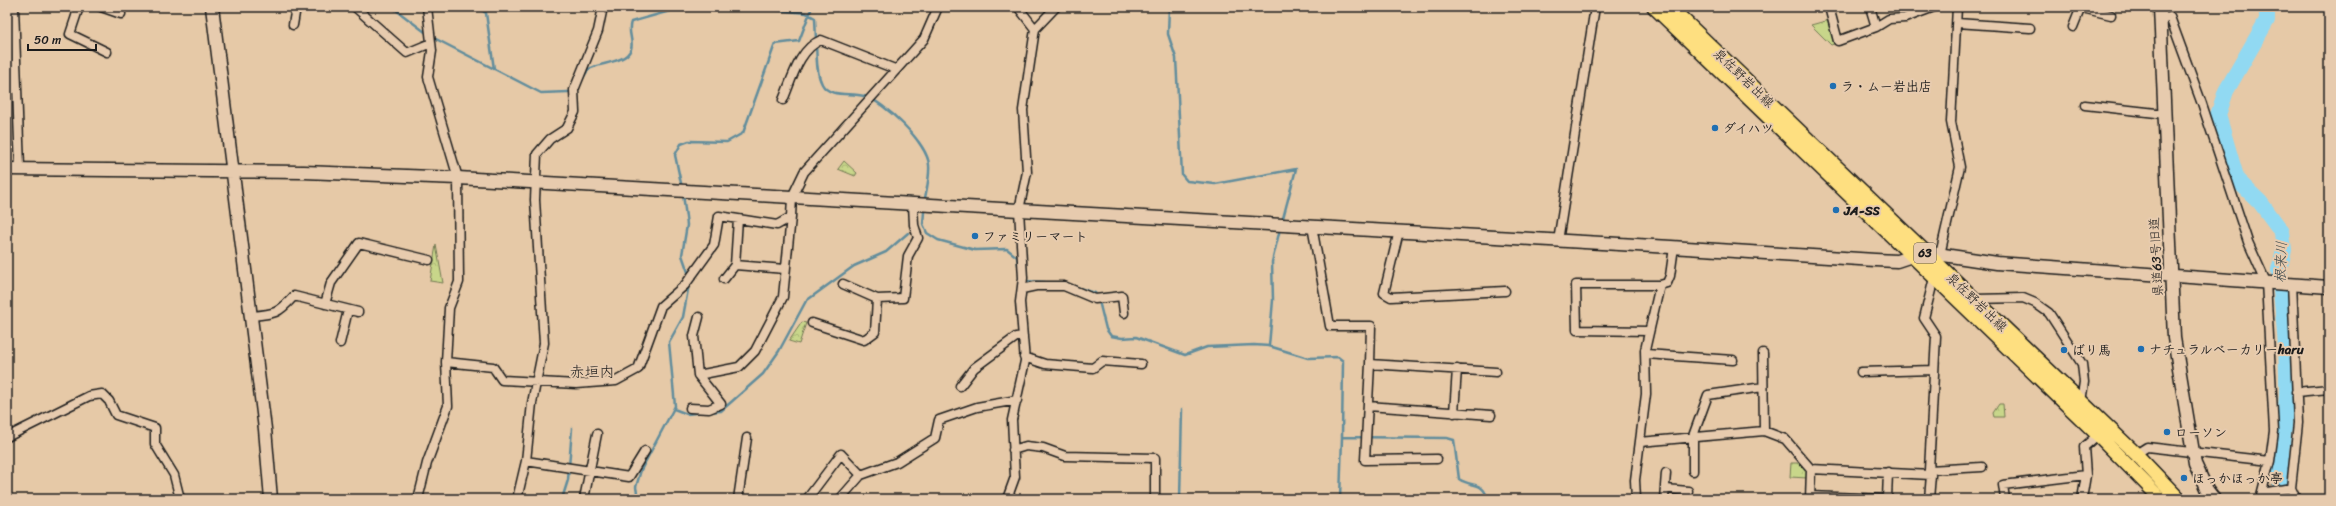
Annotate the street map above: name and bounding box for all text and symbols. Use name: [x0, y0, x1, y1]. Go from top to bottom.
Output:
scale bar: [28, 26, 96, 52]
text: 50 m: [34, 29, 61, 51]
street label: 泉佐野岩出線: [1708, 43, 1781, 114]
place label: ラ・ムー岩出店: [1841, 75, 1932, 98]
marker: ラ・ムー岩出店: [1828, 81, 1838, 91]
place label: ダイハツ: [1723, 117, 1774, 140]
marker: ダイハツ: [1710, 123, 1720, 133]
place label: JA-SS: [1843, 199, 1881, 222]
marker: JA-SS: [1831, 205, 1841, 215]
street label: 県道63号旧道: [2142, 217, 2170, 297]
place label: ファミリーマート: [983, 225, 1088, 248]
marker: ファミリーマート: [970, 231, 980, 241]
water label: 根来川: [2268, 241, 2294, 283]
road number: 63: [1914, 243, 1936, 263]
street label: 泉佐野岩出線: [1941, 267, 2014, 338]
place label: ナチュラルベーカリーharu: [2149, 338, 2305, 361]
place label: ばり馬: [2072, 339, 2111, 362]
marker: ナチュラルベーカリーharu: [2136, 344, 2146, 354]
marker: ばり馬: [2059, 345, 2069, 355]
district label: 赤垣内: [569, 359, 615, 385]
place label: ローソン: [2175, 421, 2227, 444]
marker: ローソン: [2162, 427, 2172, 437]
place label: ほっかほっか亭: [2192, 467, 2283, 490]
marker: ほっかほっか亭: [2179, 473, 2189, 483]

